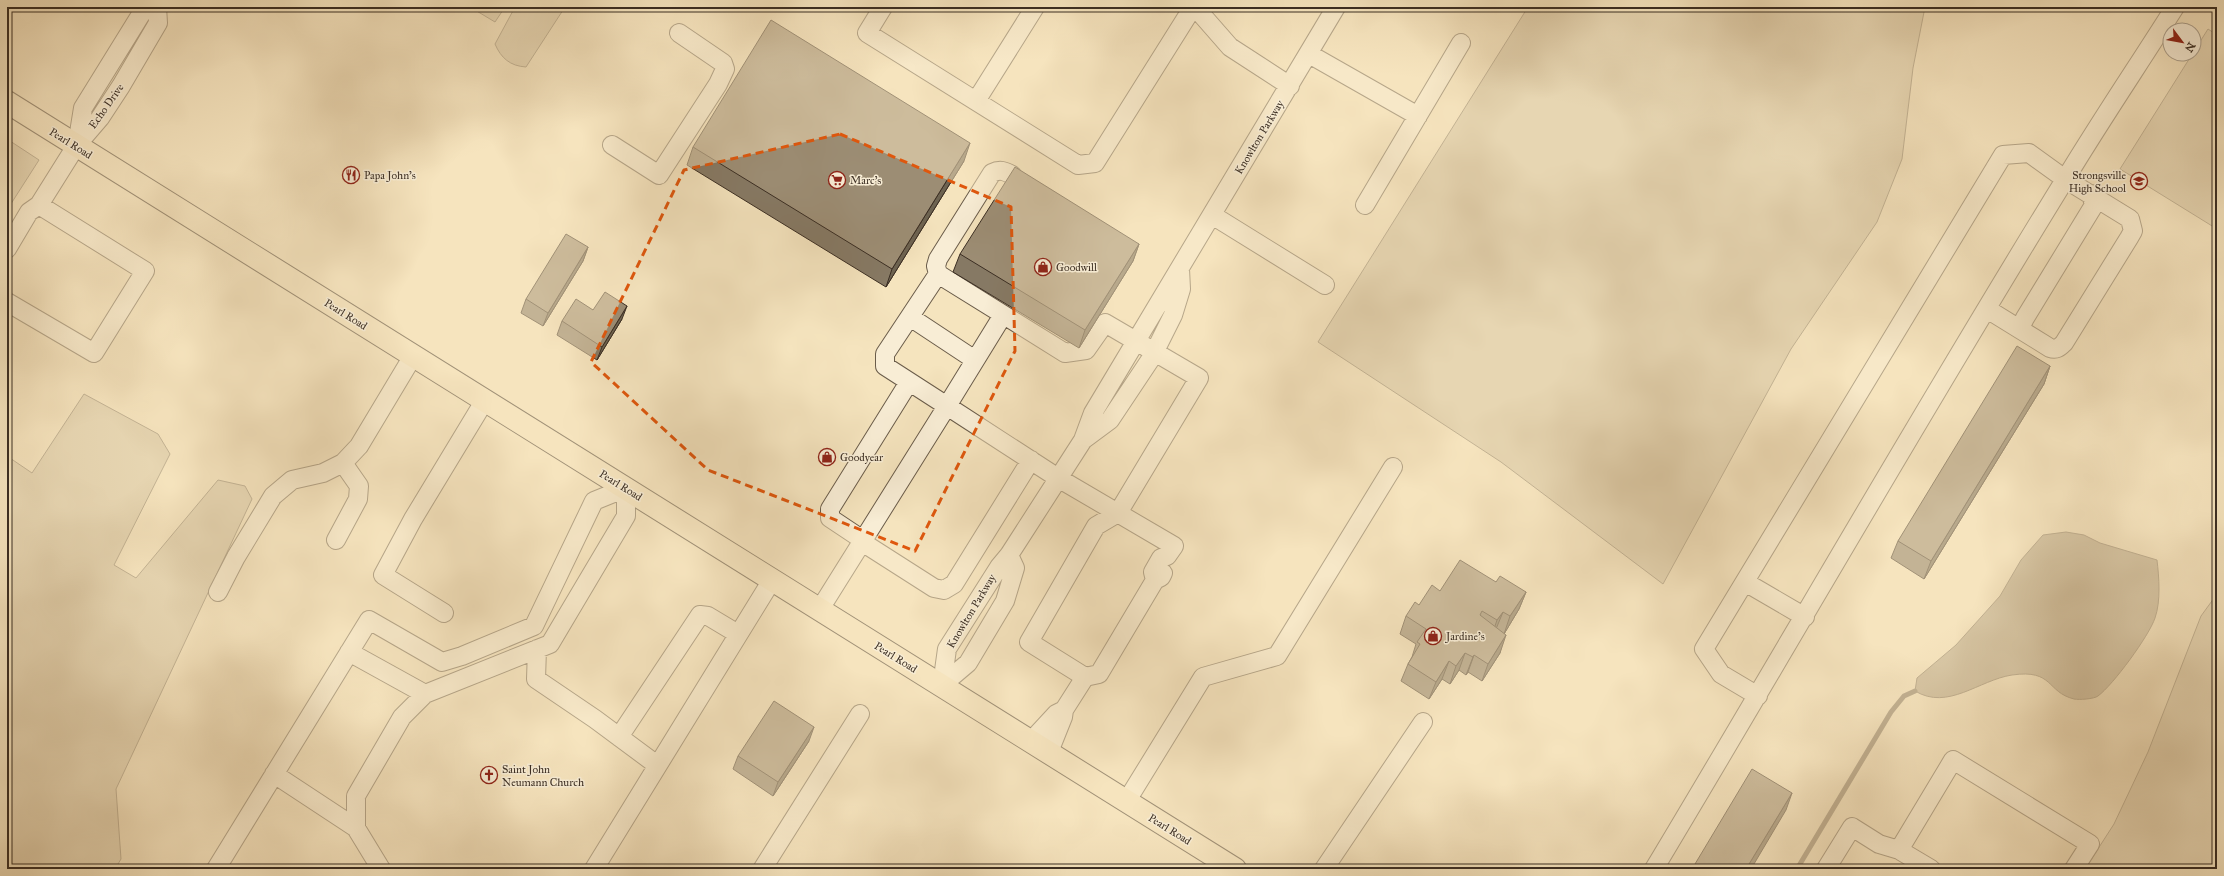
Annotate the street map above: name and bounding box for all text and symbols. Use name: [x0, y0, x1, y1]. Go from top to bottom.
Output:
north arrow: [2162, 22, 2202, 62]
text: N: [2182, 40, 2198, 55]
street label: Echo Drive: [86, 81, 127, 131]
street label: Knowlton Parkway: [1232, 97, 1287, 177]
street label: Pearl Road: [47, 125, 95, 162]
restaurant icon: Papa John's: [341, 165, 361, 185]
place label: Papa John's: [364, 169, 416, 183]
place label: Strongsville High School: [2069, 169, 2126, 195]
supermarket icon: Marc's: [827, 170, 847, 190]
school or university icon: Strongsville High School: [2129, 171, 2149, 191]
place label: Marc's: [850, 174, 881, 187]
shop icon: Goodwill: [1033, 257, 1053, 277]
place label: Goodwill: [1056, 261, 1097, 274]
street label: Pearl Road: [322, 296, 370, 333]
shop icon: Goodyear: [817, 447, 837, 467]
place label: Goodyear: [840, 451, 884, 464]
street label: Pearl Road: [597, 467, 645, 504]
street label: Knowlton Parkway: [944, 571, 999, 651]
shop icon: Jardine's: [1423, 626, 1443, 646]
place label: Jardine's: [1445, 630, 1485, 644]
street label: Pearl Road: [872, 639, 920, 676]
place label: Saint John Neumann Church: [502, 763, 584, 789]
church icon: Saint John Neumann Church: [479, 765, 499, 785]
street label: Pearl Road: [1146, 811, 1194, 848]

